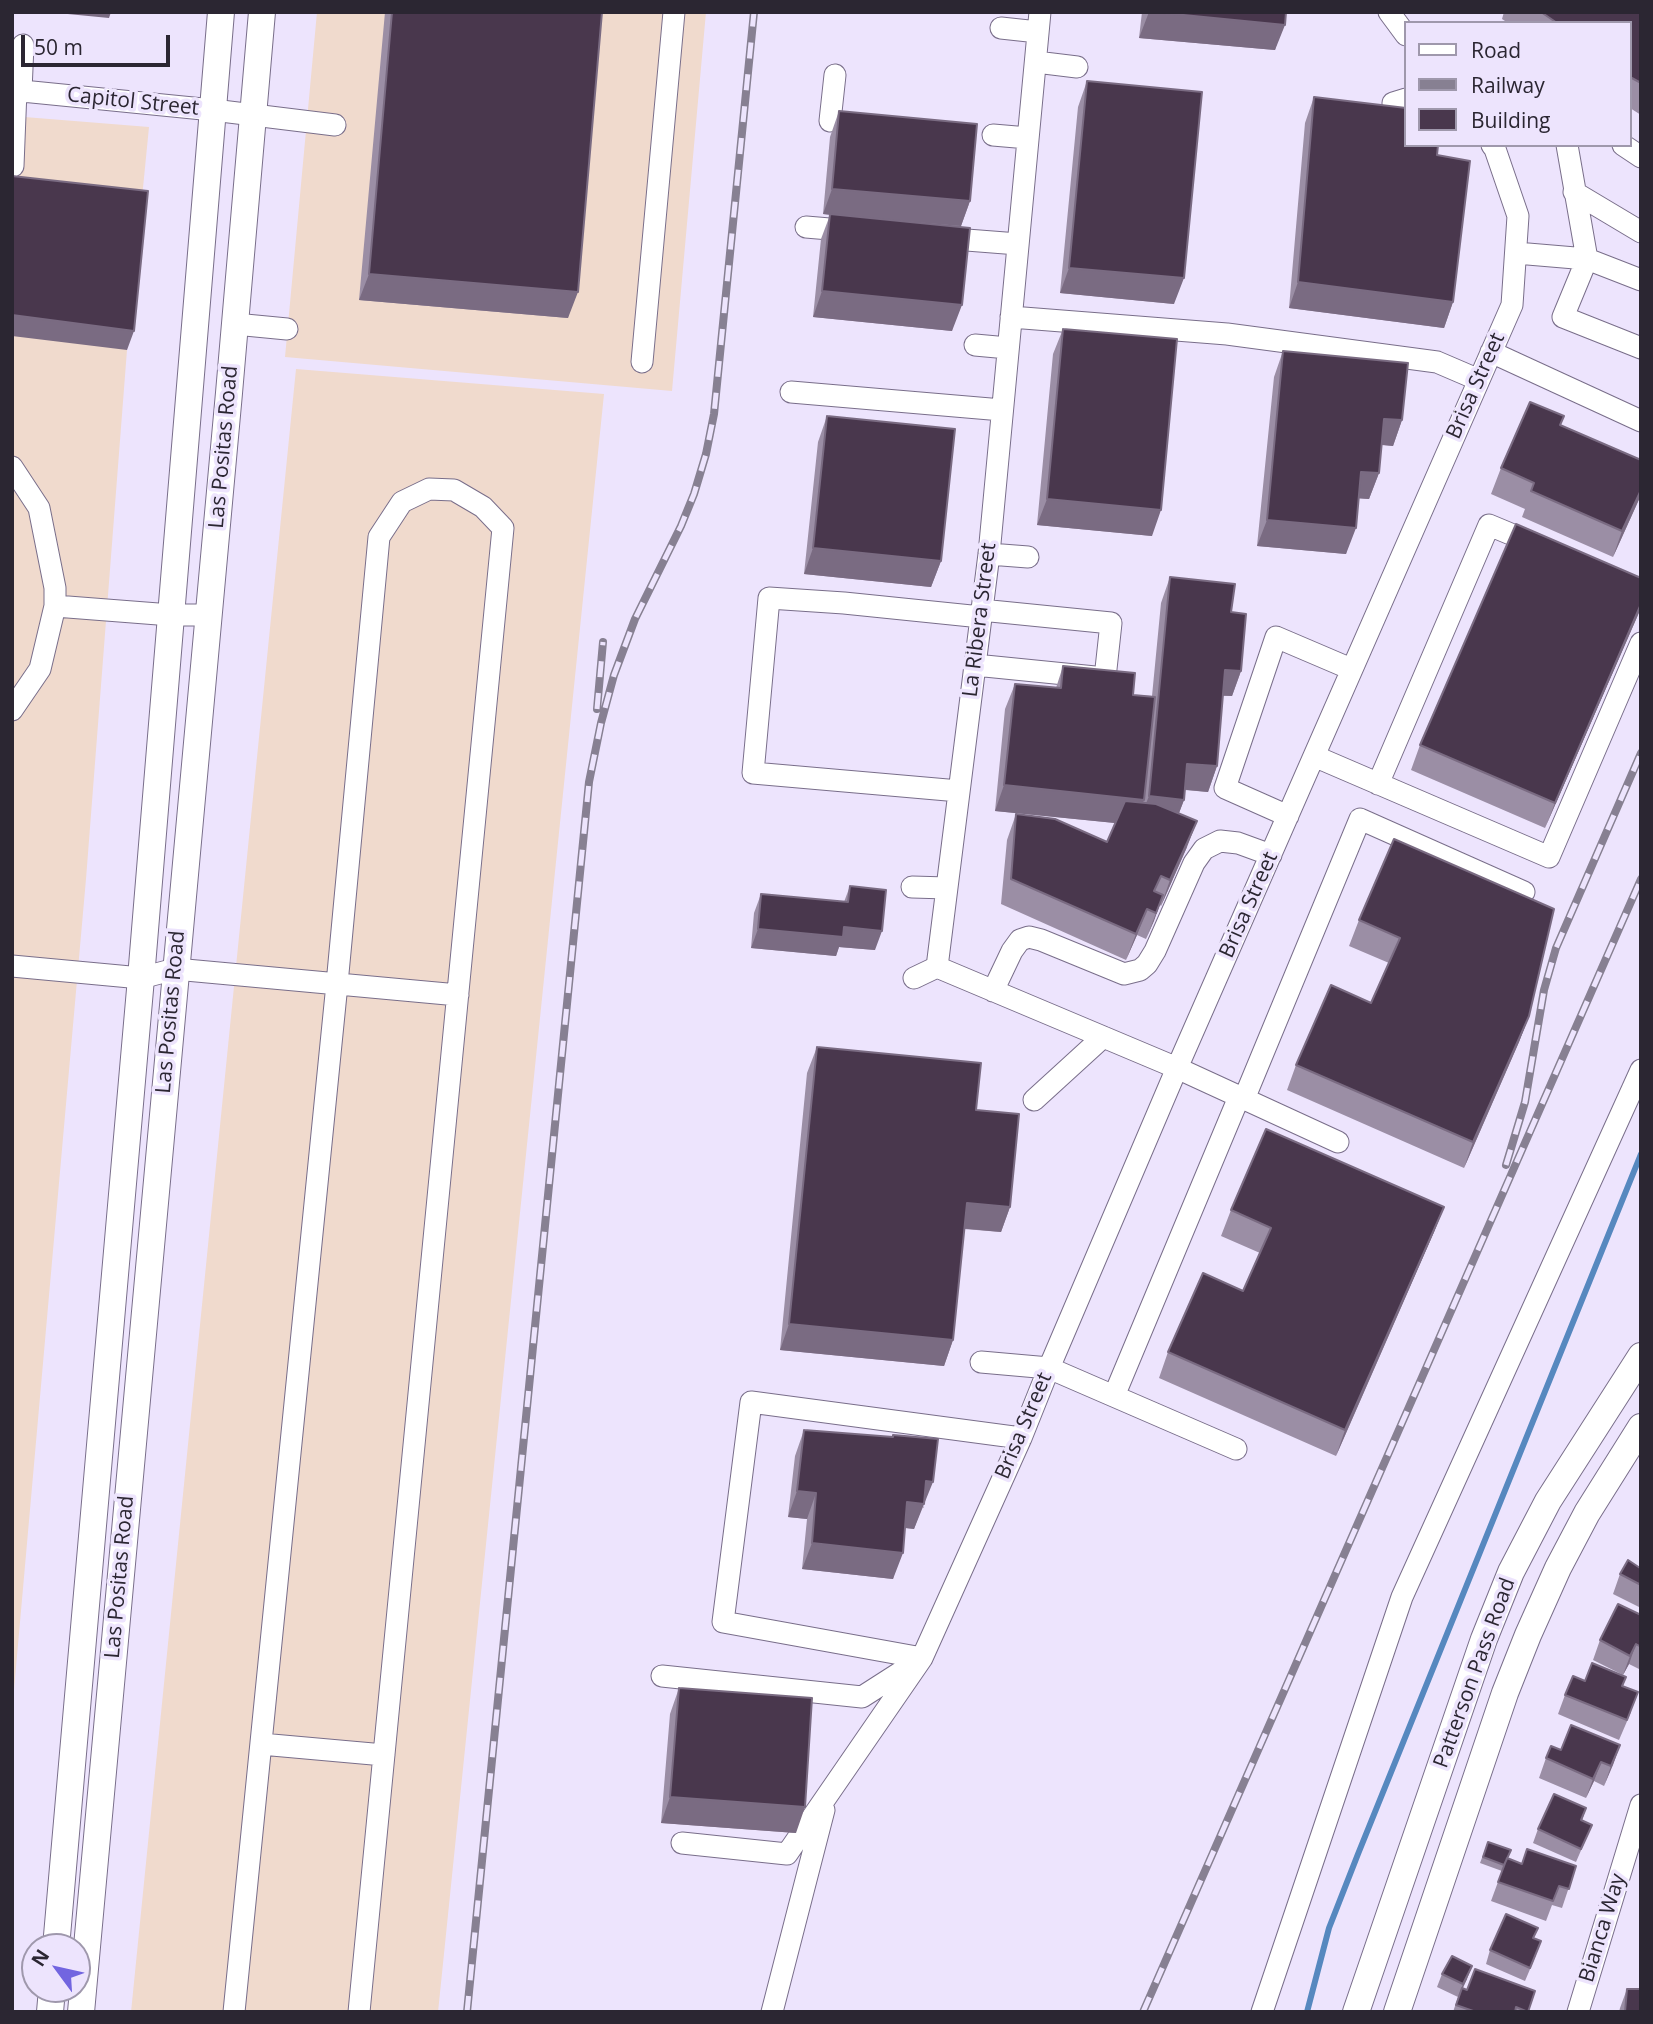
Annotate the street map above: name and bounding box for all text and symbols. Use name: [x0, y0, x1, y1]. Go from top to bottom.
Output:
scale bar: [24, 21, 173, 65]
legend: [1404, 21, 1632, 147]
text: 50 m: [34, 33, 83, 61]
text: Road: [1471, 36, 1521, 64]
text: Railway: [1471, 71, 1545, 99]
street label: Capitol Street: [66, 83, 200, 121]
text: Building: [1471, 106, 1550, 134]
street label: Brisa Street: [1441, 329, 1511, 443]
street label: Las Positas Road: [204, 365, 244, 529]
street label: La Ribera Street: [958, 541, 1002, 699]
street label: Brisa Street: [1214, 848, 1284, 962]
street label: Las Positas Road: [151, 930, 191, 1094]
street label: Brisa Street: [990, 1369, 1058, 1483]
street label: Las Positas Road: [100, 1495, 140, 1659]
street label: Patterson Pass Road: [1429, 1574, 1521, 1772]
street label: Bianca Way: [1575, 1871, 1631, 1985]
north arrow: [21, 1933, 91, 2003]
text: N: [25, 1944, 55, 1971]

